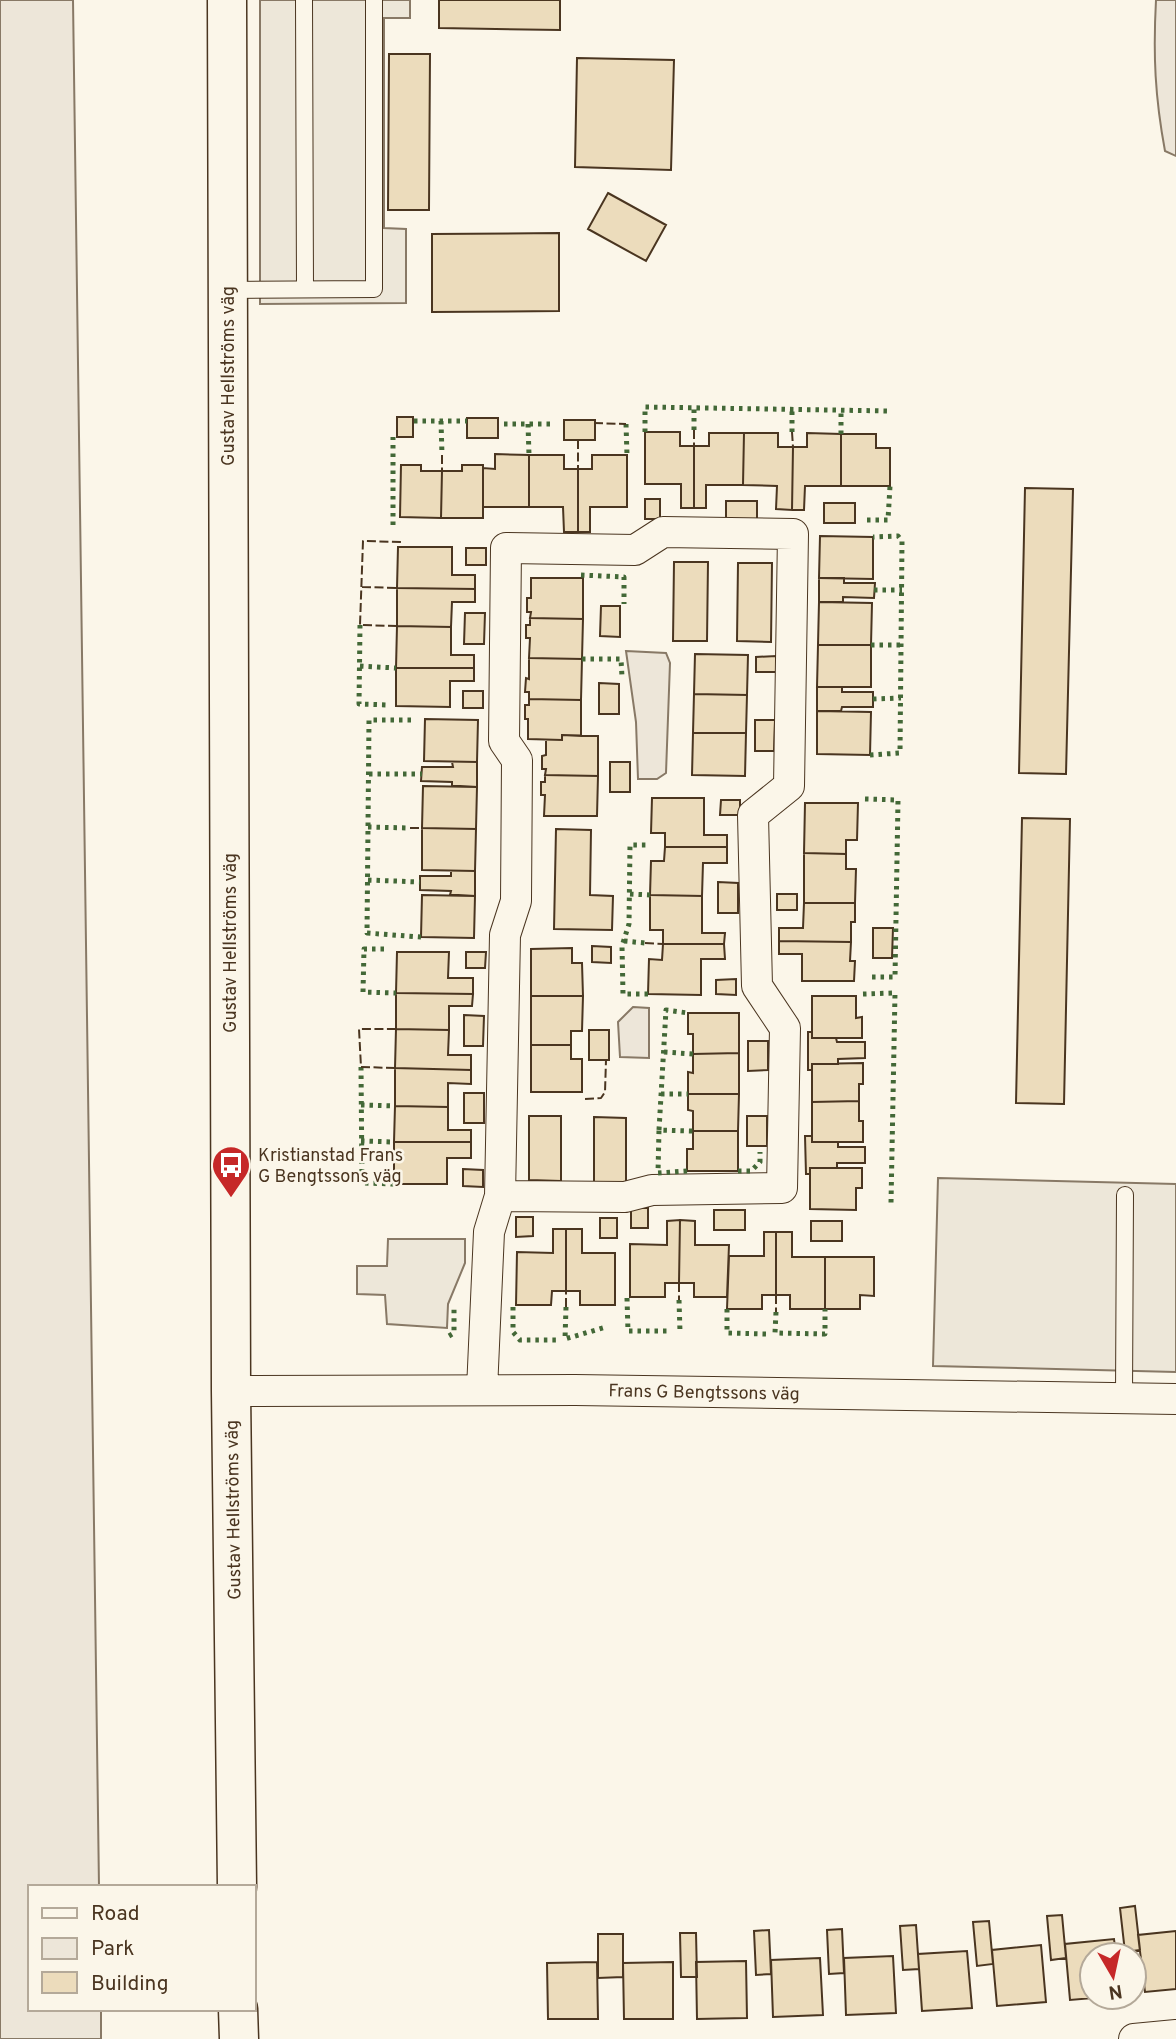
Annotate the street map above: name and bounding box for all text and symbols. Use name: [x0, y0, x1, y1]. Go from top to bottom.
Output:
street label: Gustav Hellströms väg: [218, 286, 241, 466]
street label: Gustav Hellströms väg: [220, 853, 243, 1033]
bus stop icon: Kristianstad Frans G Bengtssons väg: [210, 1144, 252, 1199]
place label: Kristianstad Frans G Bengtssons väg: [258, 1145, 403, 1189]
street label: Frans G Bengtssons väg: [608, 1380, 800, 1407]
street label: Gustav Hellströms väg: [221, 1420, 248, 1600]
legend: [28, 1885, 256, 2011]
text: Road: [91, 1901, 140, 1928]
text: Park: [91, 1936, 134, 1963]
north arrow: [1078, 1941, 1148, 2011]
text: Building: [91, 1971, 169, 1998]
text: N: [1107, 1978, 1124, 2004]

